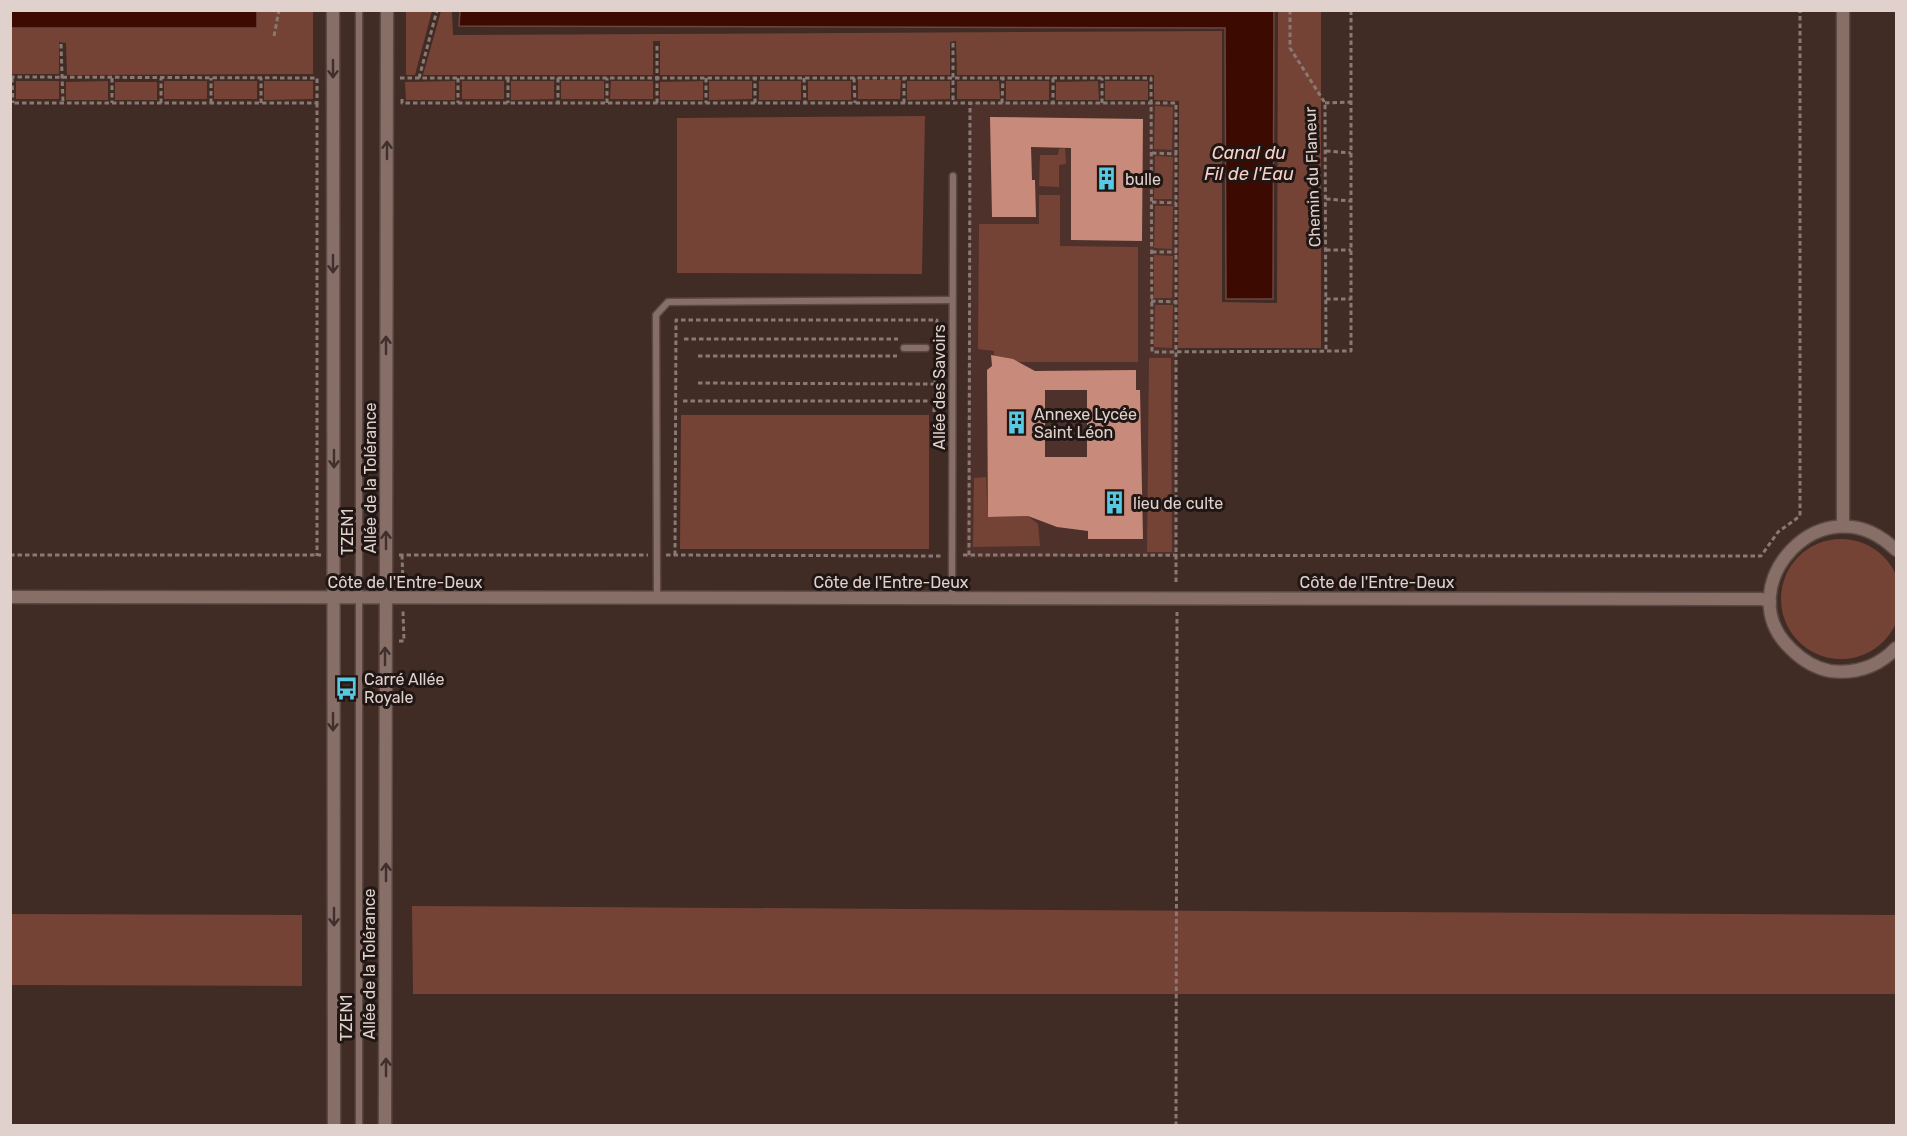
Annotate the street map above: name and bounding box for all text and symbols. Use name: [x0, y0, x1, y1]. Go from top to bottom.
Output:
one-way arrow: [327, 58, 339, 78]
street label: Chemin du Flaneur: [1301, 106, 1324, 248]
one-way arrow: [381, 140, 393, 160]
water label: Canal du Fil de l'Eau: [1204, 142, 1294, 185]
building icon: bulle: [1094, 166, 1120, 192]
place label: bulle: [1125, 170, 1161, 189]
one-way arrow: [328, 253, 339, 273]
street label: Allée des Savoirs: [930, 324, 949, 450]
one-way arrow: [380, 335, 392, 355]
street label: Allée de la Tolérance: [361, 402, 380, 554]
place label: Annexe Lycée Saint Léon: [1034, 405, 1137, 442]
building icon: Annexe Lycée Saint Léon: [1003, 410, 1029, 436]
one-way arrow: [328, 448, 340, 468]
building icon: lieu de culte: [1102, 490, 1128, 516]
place label: lieu de culte: [1133, 494, 1223, 513]
street label: TZEN1: [338, 509, 357, 555]
one-way arrow: [380, 530, 392, 550]
street label: Côte de l'Entre-Deux: [328, 573, 483, 592]
street label: Côte de l'Entre-Deux: [814, 573, 969, 592]
street label: Côte de l'Entre-Deux: [1300, 573, 1455, 592]
one-way arrow: [379, 647, 391, 667]
place label: Carré Allée Royale: [364, 670, 444, 707]
bus stop icon: Carré Allée Royale: [333, 675, 359, 701]
one-way arrow: [327, 712, 339, 732]
one-way arrow: [380, 863, 392, 883]
street label: Allée de la Tolérance: [360, 888, 379, 1040]
one-way arrow: [328, 907, 340, 927]
street label: TZEN1: [337, 995, 356, 1041]
one-way arrow: [380, 1058, 392, 1078]

